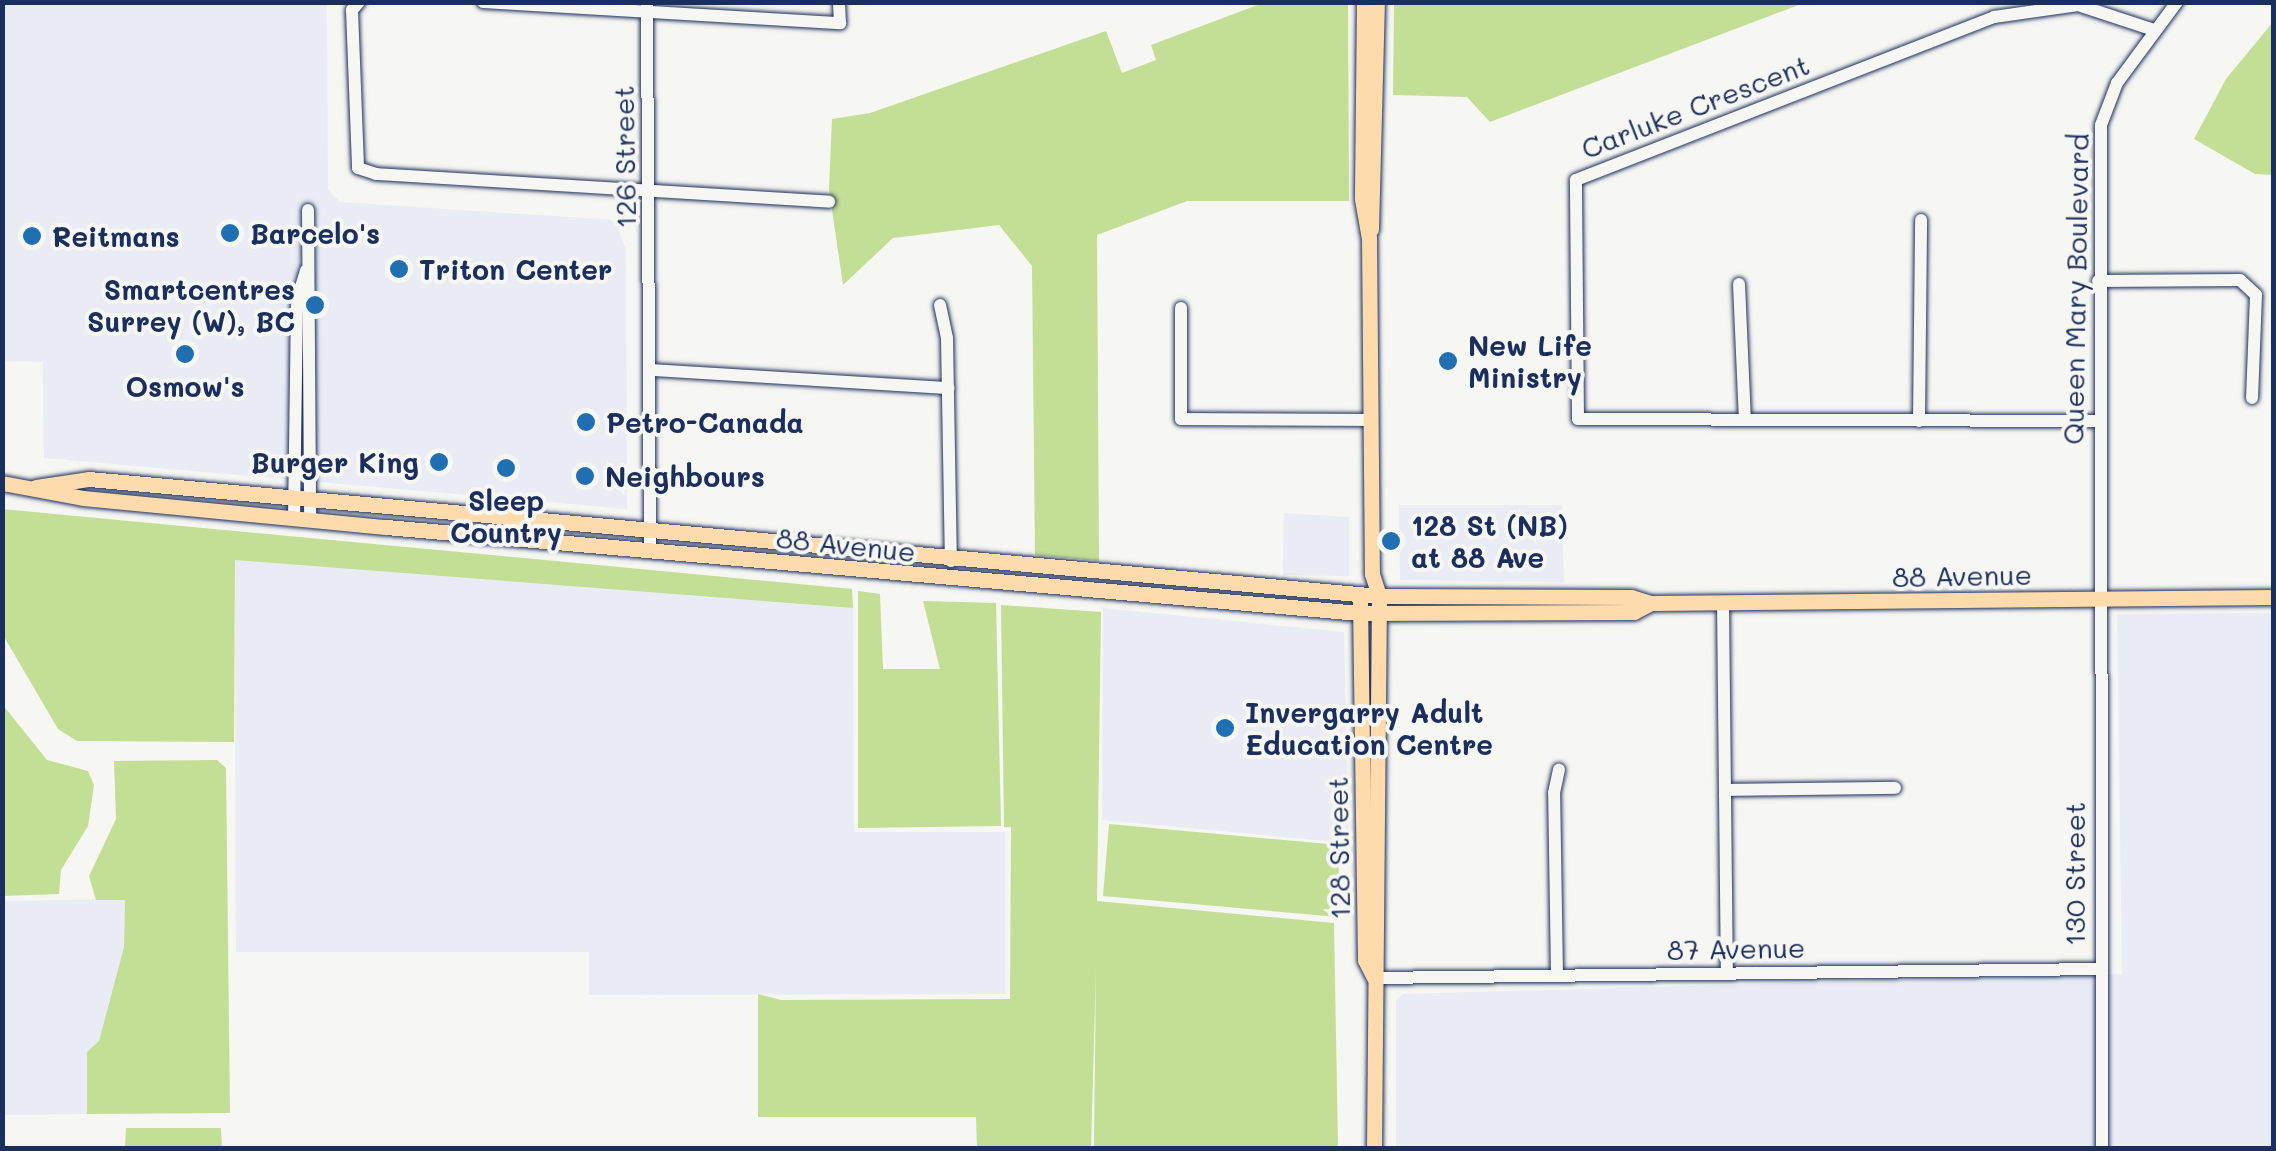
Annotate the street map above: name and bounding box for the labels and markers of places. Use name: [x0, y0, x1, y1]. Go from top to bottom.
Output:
place label: Barcelo's: [250, 216, 380, 250]
place label: Reitmans: [52, 219, 180, 253]
marker: Barcelo's: [219, 222, 241, 244]
marker: Reitmans: [21, 225, 43, 247]
place label: Triton Center: [419, 252, 612, 286]
marker: Triton Center: [388, 258, 410, 280]
place label: Smartcentres Surrey (W), BC: [87, 272, 295, 338]
marker: Smartcentres Surrey (W), BC: [304, 294, 326, 316]
place label: New Life Ministry: [1468, 328, 1592, 394]
marker: Osmow's: [174, 343, 196, 365]
marker: New Life Ministry: [1437, 350, 1459, 372]
place label: Osmow's: [125, 369, 245, 403]
place label: Petro-Canada: [606, 405, 804, 439]
marker: Petro-Canada: [575, 411, 597, 433]
place label: Burger King: [251, 445, 419, 479]
marker: Burger King: [428, 451, 450, 473]
marker: Sleep Country: [495, 457, 517, 479]
place label: Neighbours: [605, 459, 765, 493]
marker: Neighbours: [574, 465, 596, 487]
place label: Sleep Country: [450, 483, 562, 549]
place label: 128 St (NB) at 88 Ave: [1411, 508, 1568, 574]
marker: 128 St (NB) at 88 Ave: [1380, 530, 1402, 552]
place label: Invergarry Adult Education Centre: [1245, 695, 1493, 761]
marker: Invergarry Adult Education Centre: [1214, 717, 1236, 739]

